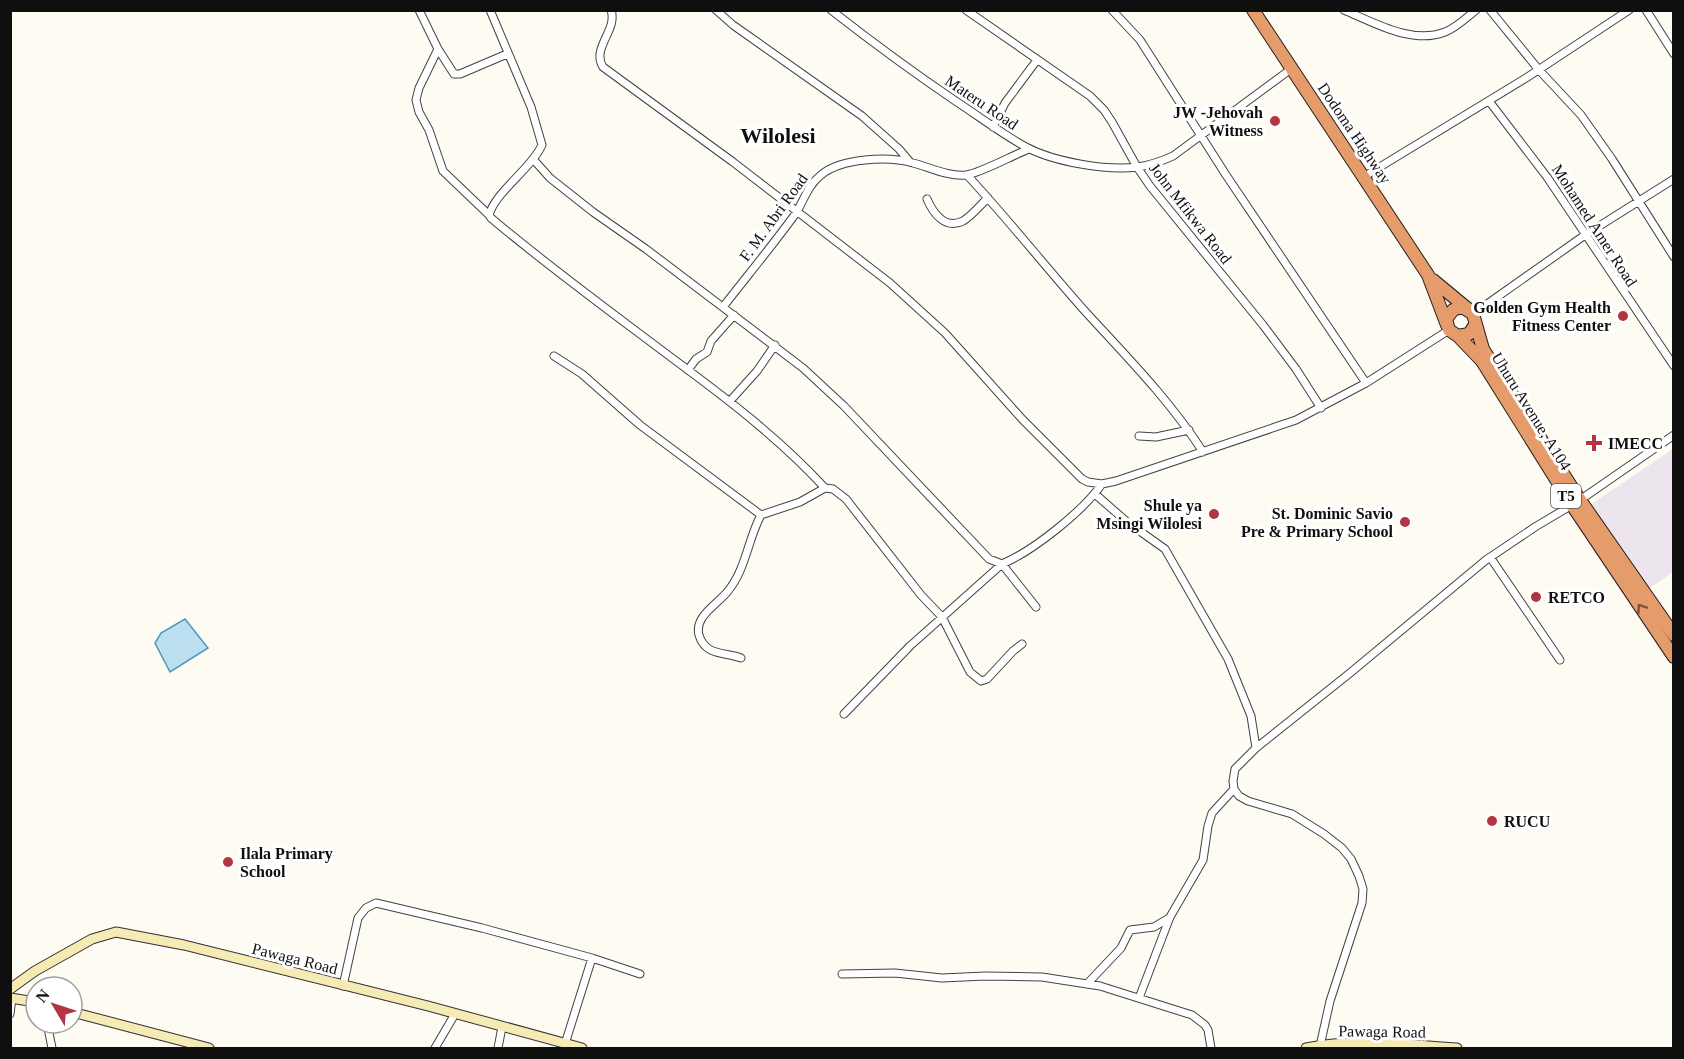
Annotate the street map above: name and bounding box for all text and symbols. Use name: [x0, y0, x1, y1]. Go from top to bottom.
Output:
street label: Materu Road: [942, 72, 1021, 133]
street label: Dodoma Highway: [1314, 80, 1395, 187]
place label: JW -Jehovah Witness: [1173, 104, 1263, 139]
marker: JW -Jehovah Witness: [1268, 114, 1282, 128]
district label: Wilolesi: [740, 123, 816, 148]
street label: John Mfikwa Road: [1146, 160, 1235, 267]
street label: Mohamed Amer Road: [1549, 161, 1640, 290]
street label: F. M. Abri Road: [736, 170, 811, 264]
place label: Golden Gym Health Fitness Center: [1473, 299, 1611, 334]
marker: Golden Gym Health Fitness Center: [1616, 309, 1630, 323]
street label: Uhuru Avenue, A104: [1489, 349, 1575, 473]
marker: IMECC: [1585, 434, 1603, 452]
place label: IMECC: [1608, 435, 1663, 452]
road number: T5: [1551, 484, 1581, 508]
place label: Shule ya Msingi Wilolesi: [1096, 497, 1203, 533]
place label: St. Dominic Savio Pre & Primary School: [1241, 505, 1394, 541]
marker: Shule ya Msingi Wilolesi: [1207, 507, 1221, 521]
marker: St. Dominic Savio Pre & Primary School: [1398, 515, 1412, 529]
place label: RETCO: [1548, 589, 1605, 606]
marker: RETCO: [1529, 590, 1543, 604]
one-way arrow: [1638, 604, 1649, 615]
place label: RUCU: [1504, 813, 1551, 830]
marker: RUCU: [1485, 814, 1499, 828]
place label: Ilala Primary School: [240, 845, 333, 880]
marker: Ilala Primary School: [221, 855, 235, 869]
street label: Pawaga Road: [250, 940, 339, 978]
north arrow: [24, 975, 84, 1035]
text: N: [32, 986, 53, 1006]
street label: Pawaga Road: [1338, 1022, 1426, 1042]

